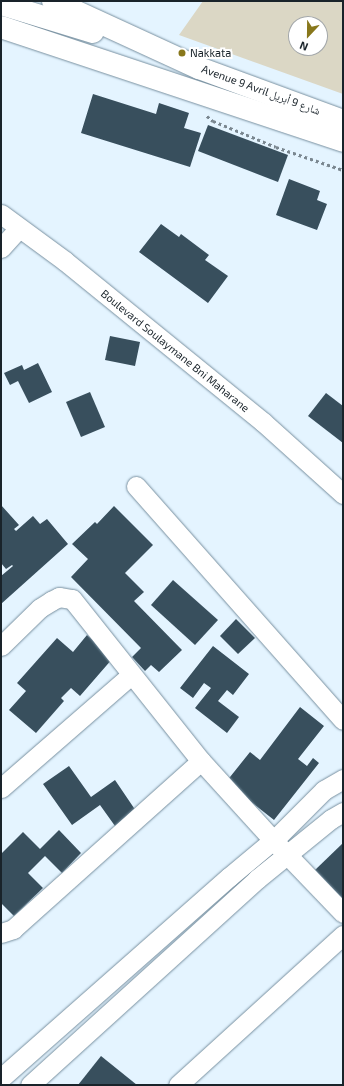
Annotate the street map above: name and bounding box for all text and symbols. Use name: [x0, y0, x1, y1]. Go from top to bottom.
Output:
north arrow: [288, 16, 328, 56]
text: N: [298, 39, 310, 54]
place label: Nakkata: [190, 46, 231, 60]
marker: Nakkata: [177, 48, 187, 58]
street label: Avenue 9 Avril شارع 9 أبريل: [200, 62, 322, 118]
street label: Boulevard Soulaymane Bni Maharane: [98, 287, 252, 415]

